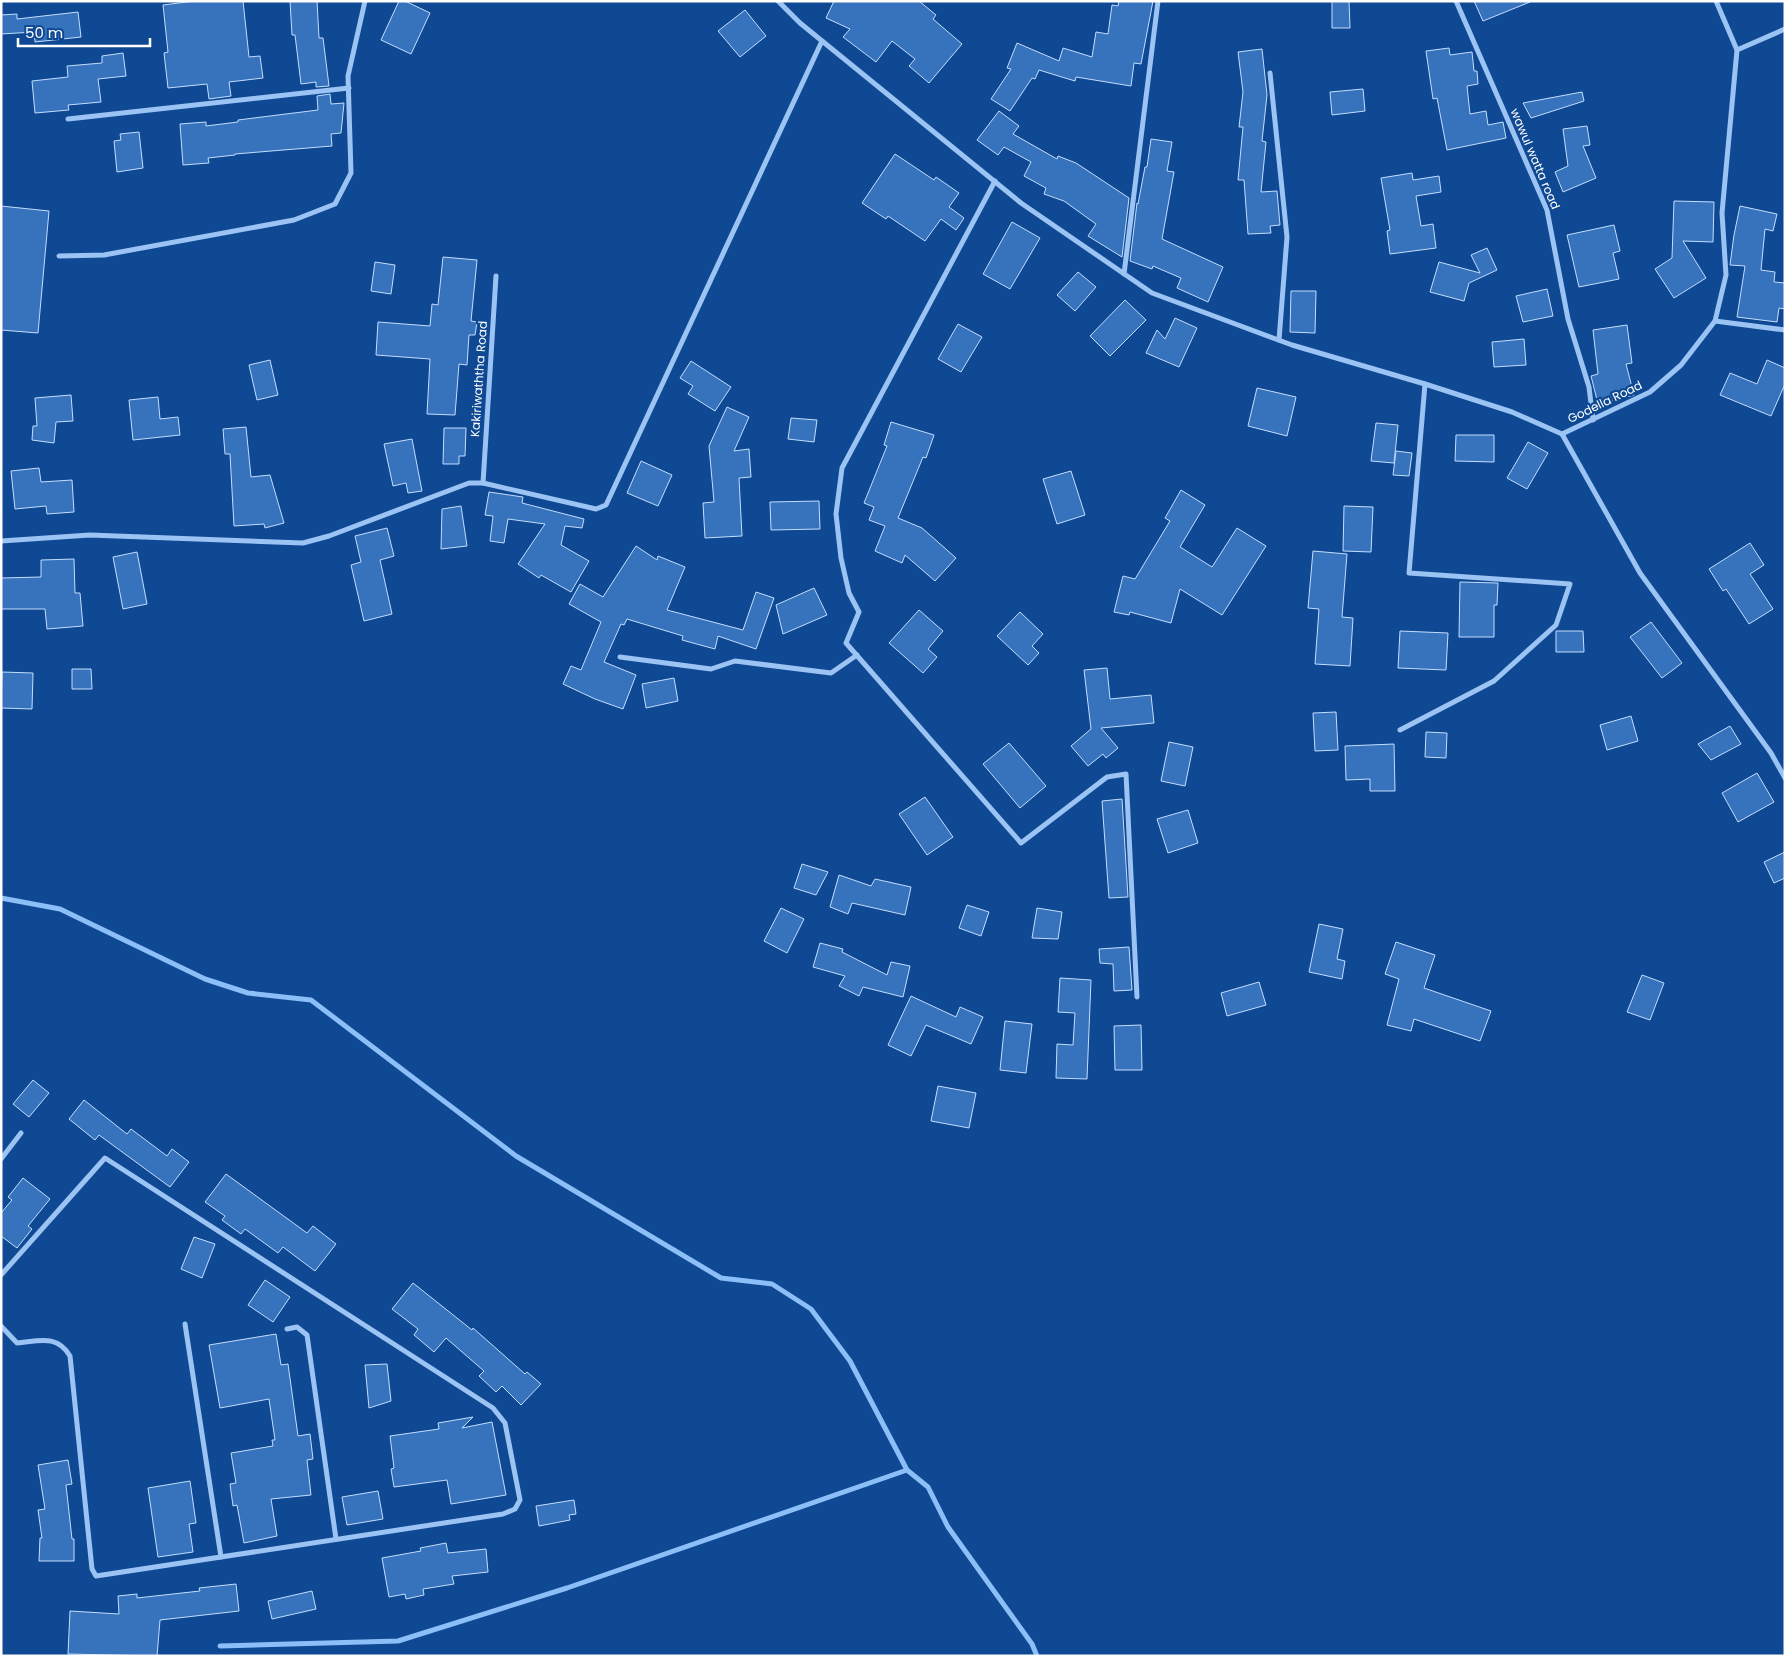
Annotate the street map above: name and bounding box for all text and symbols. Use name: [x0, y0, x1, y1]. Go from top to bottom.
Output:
scale bar: [18, 15, 150, 47]
text: 50 m: [25, 22, 63, 43]
street label: wawul watta road: [1507, 106, 1564, 212]
street label: Kakiriwaththa Road: [466, 320, 491, 438]
street label: Godella Road: [1565, 376, 1645, 427]

